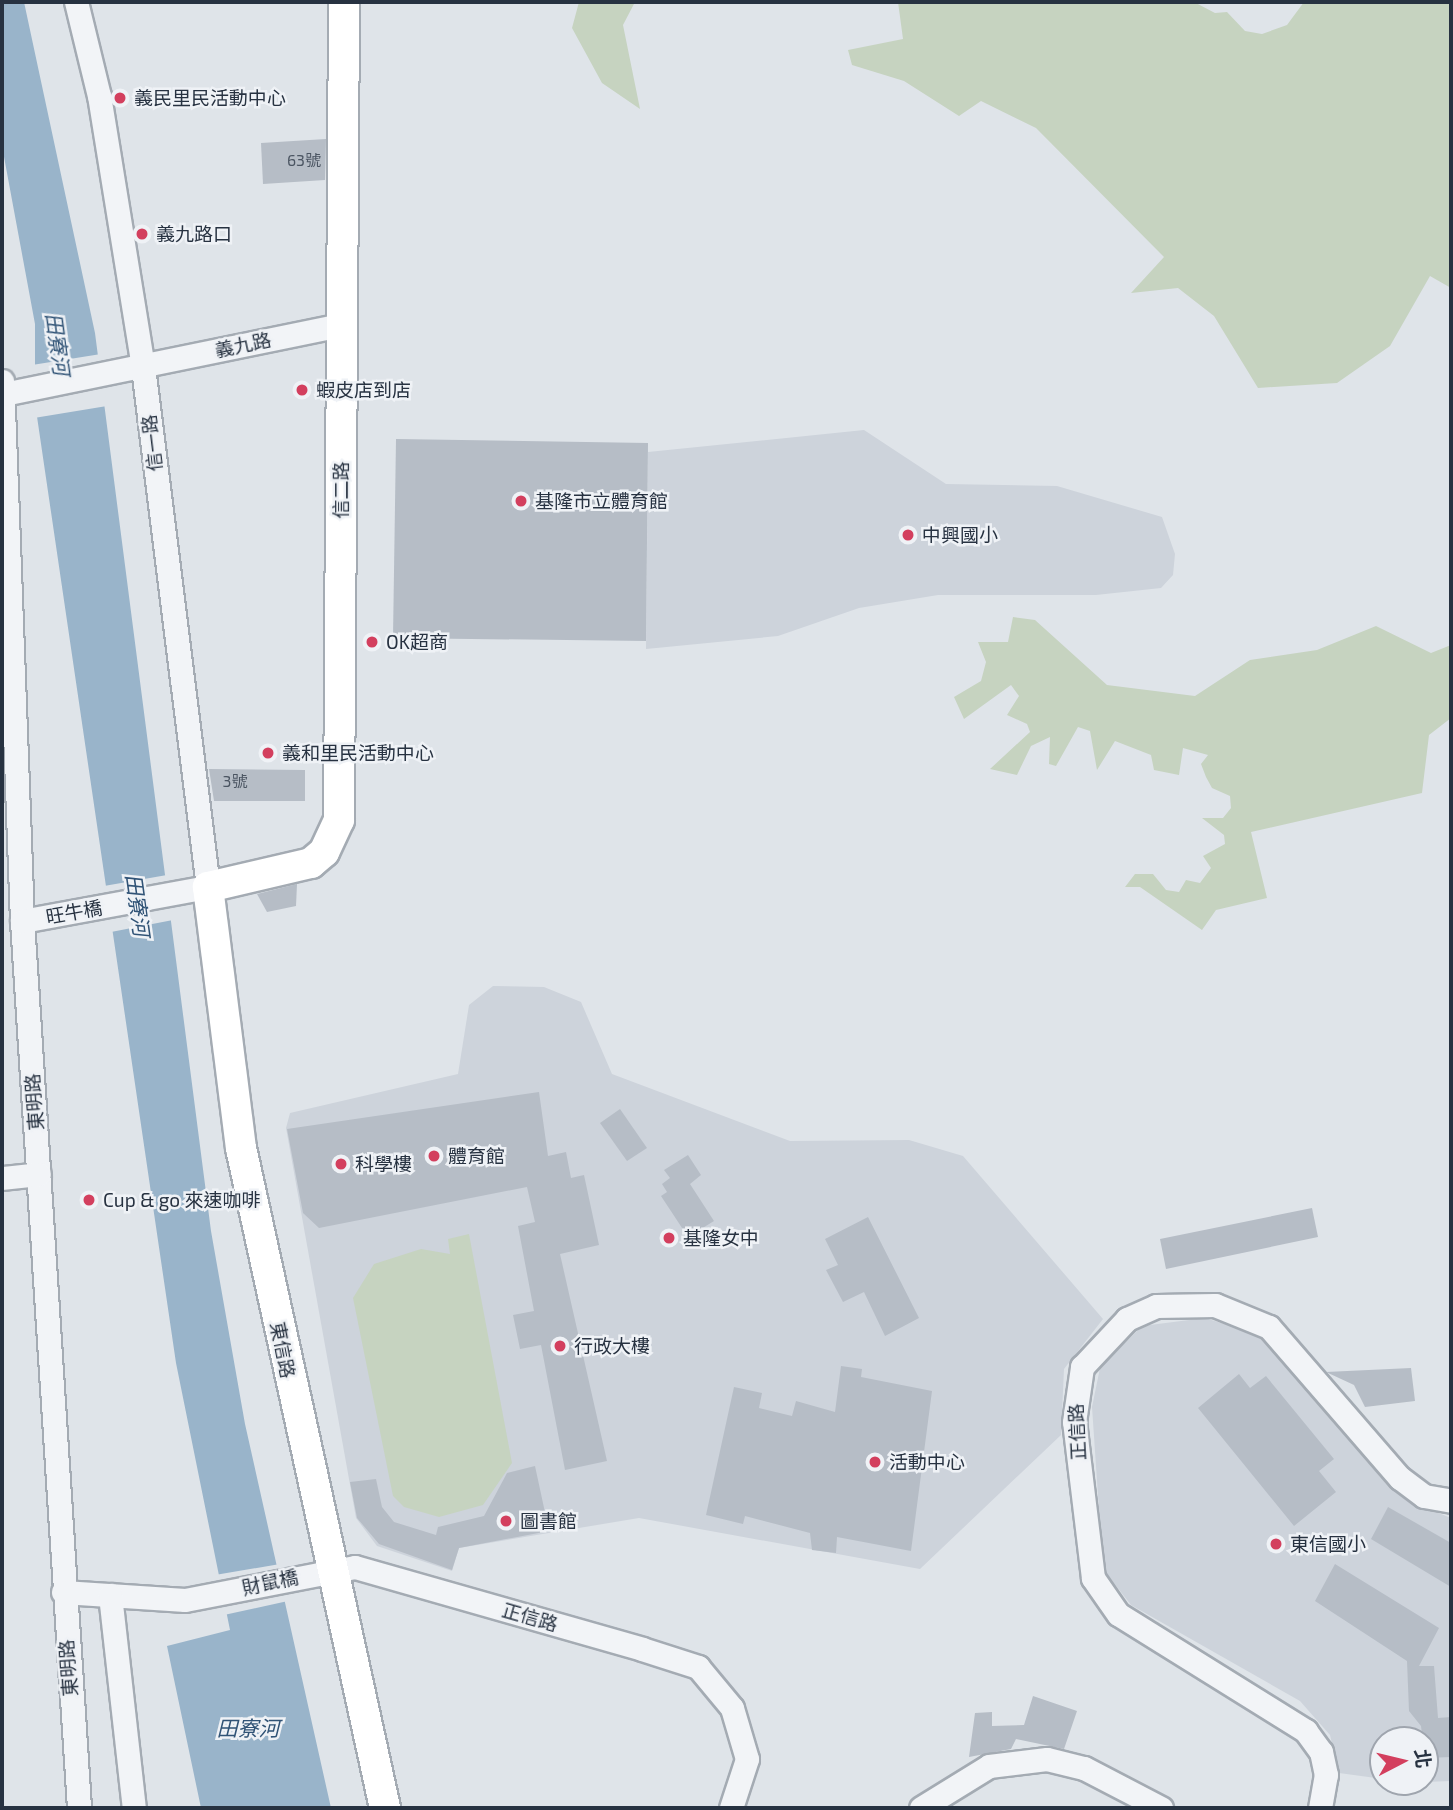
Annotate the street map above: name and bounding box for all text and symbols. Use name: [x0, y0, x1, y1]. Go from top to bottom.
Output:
place label: 義民里民活動中心: [134, 87, 286, 109]
marker: 義民里民活動中心: [112, 90, 128, 106]
house number: 63號: [287, 150, 321, 170]
place label: 義九路口: [156, 223, 232, 245]
marker: 義九路口: [134, 226, 150, 242]
water label: 田寮河: [41, 311, 75, 377]
street label: 義九路: [213, 328, 273, 362]
place label: 蝦皮店到店: [316, 379, 411, 401]
marker: 蝦皮店到店: [294, 382, 310, 398]
street label: 信一路: [137, 413, 167, 473]
street label: 信二路: [330, 462, 352, 518]
place label: 基隆市立體育館: [535, 490, 668, 512]
marker: 基隆市立體育館: [513, 493, 529, 509]
place label: 中興國小: [922, 524, 998, 546]
marker: 中興國小: [900, 527, 916, 543]
place label: OK超商: [386, 631, 448, 653]
marker: OK超商: [364, 634, 380, 650]
place label: 義和里民活動中心: [282, 742, 434, 764]
marker: 義和里民活動中心: [260, 745, 276, 761]
house number: 3號: [223, 771, 247, 791]
water label: 田寮河: [121, 872, 155, 938]
street label: 旺牛橋: [44, 896, 104, 928]
street label: 東明路: [21, 1073, 47, 1131]
place label: 體育館: [448, 1145, 505, 1167]
marker: 體育館: [426, 1148, 442, 1164]
place label: 科學樓: [355, 1153, 412, 1175]
marker: 科學樓: [333, 1156, 349, 1172]
place label: Cup & go 來速咖啡: [103, 1189, 260, 1211]
marker: Cup & go 來速咖啡: [81, 1192, 97, 1208]
place label: 基隆女中: [683, 1227, 759, 1249]
marker: 基隆女中: [661, 1230, 677, 1246]
street label: 東信路: [266, 1320, 300, 1380]
place label: 行政大樓: [574, 1335, 650, 1357]
marker: 行政大樓: [552, 1338, 568, 1354]
street label: 正信路: [1064, 1403, 1090, 1461]
place label: 活動中心: [889, 1451, 965, 1473]
marker: 活動中心: [867, 1454, 883, 1470]
place label: 圖書館: [520, 1510, 577, 1532]
marker: 圖書館: [498, 1513, 514, 1529]
place label: 東信國小: [1290, 1533, 1366, 1555]
marker: 東信國小: [1268, 1536, 1284, 1552]
street label: 財鼠橋: [240, 1565, 300, 1599]
street label: 正信路: [499, 1598, 561, 1636]
street label: 東明路: [55, 1639, 81, 1697]
water label: 田寮河: [217, 1715, 279, 1741]
north arrow: [1369, 1726, 1439, 1796]
text: 北: [1411, 1748, 1436, 1769]

